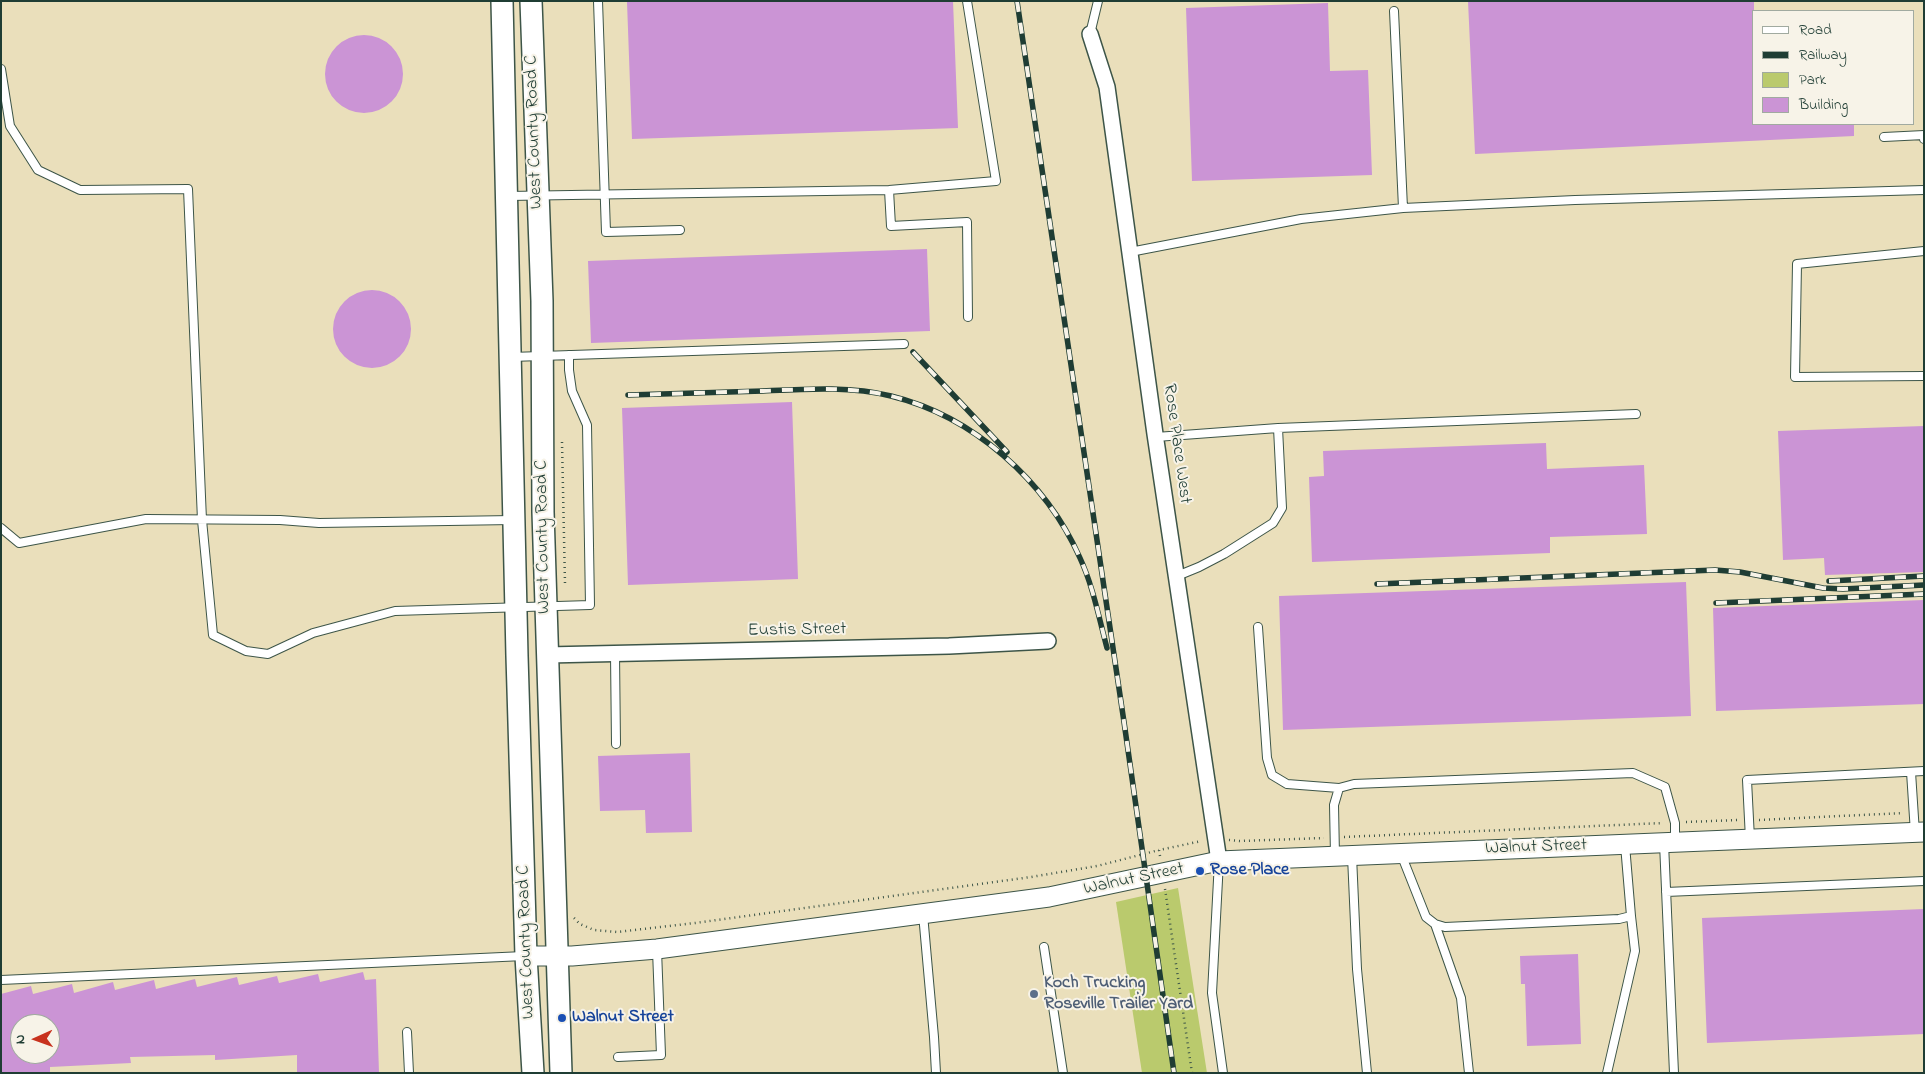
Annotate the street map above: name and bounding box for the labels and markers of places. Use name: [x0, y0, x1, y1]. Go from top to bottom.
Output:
place label: Rose Place: [1210, 860, 1289, 882]
marker: Rose Place: [1194, 865, 1206, 877]
place label: Koch Trucking Roseville Trailer Yard: [1044, 973, 1193, 1016]
marker: Koch Trucking Roseville Trailer Yard: [1028, 988, 1040, 1000]
place label: Walnut Street: [572, 1007, 674, 1029]
marker: Walnut Street: [556, 1012, 568, 1024]

